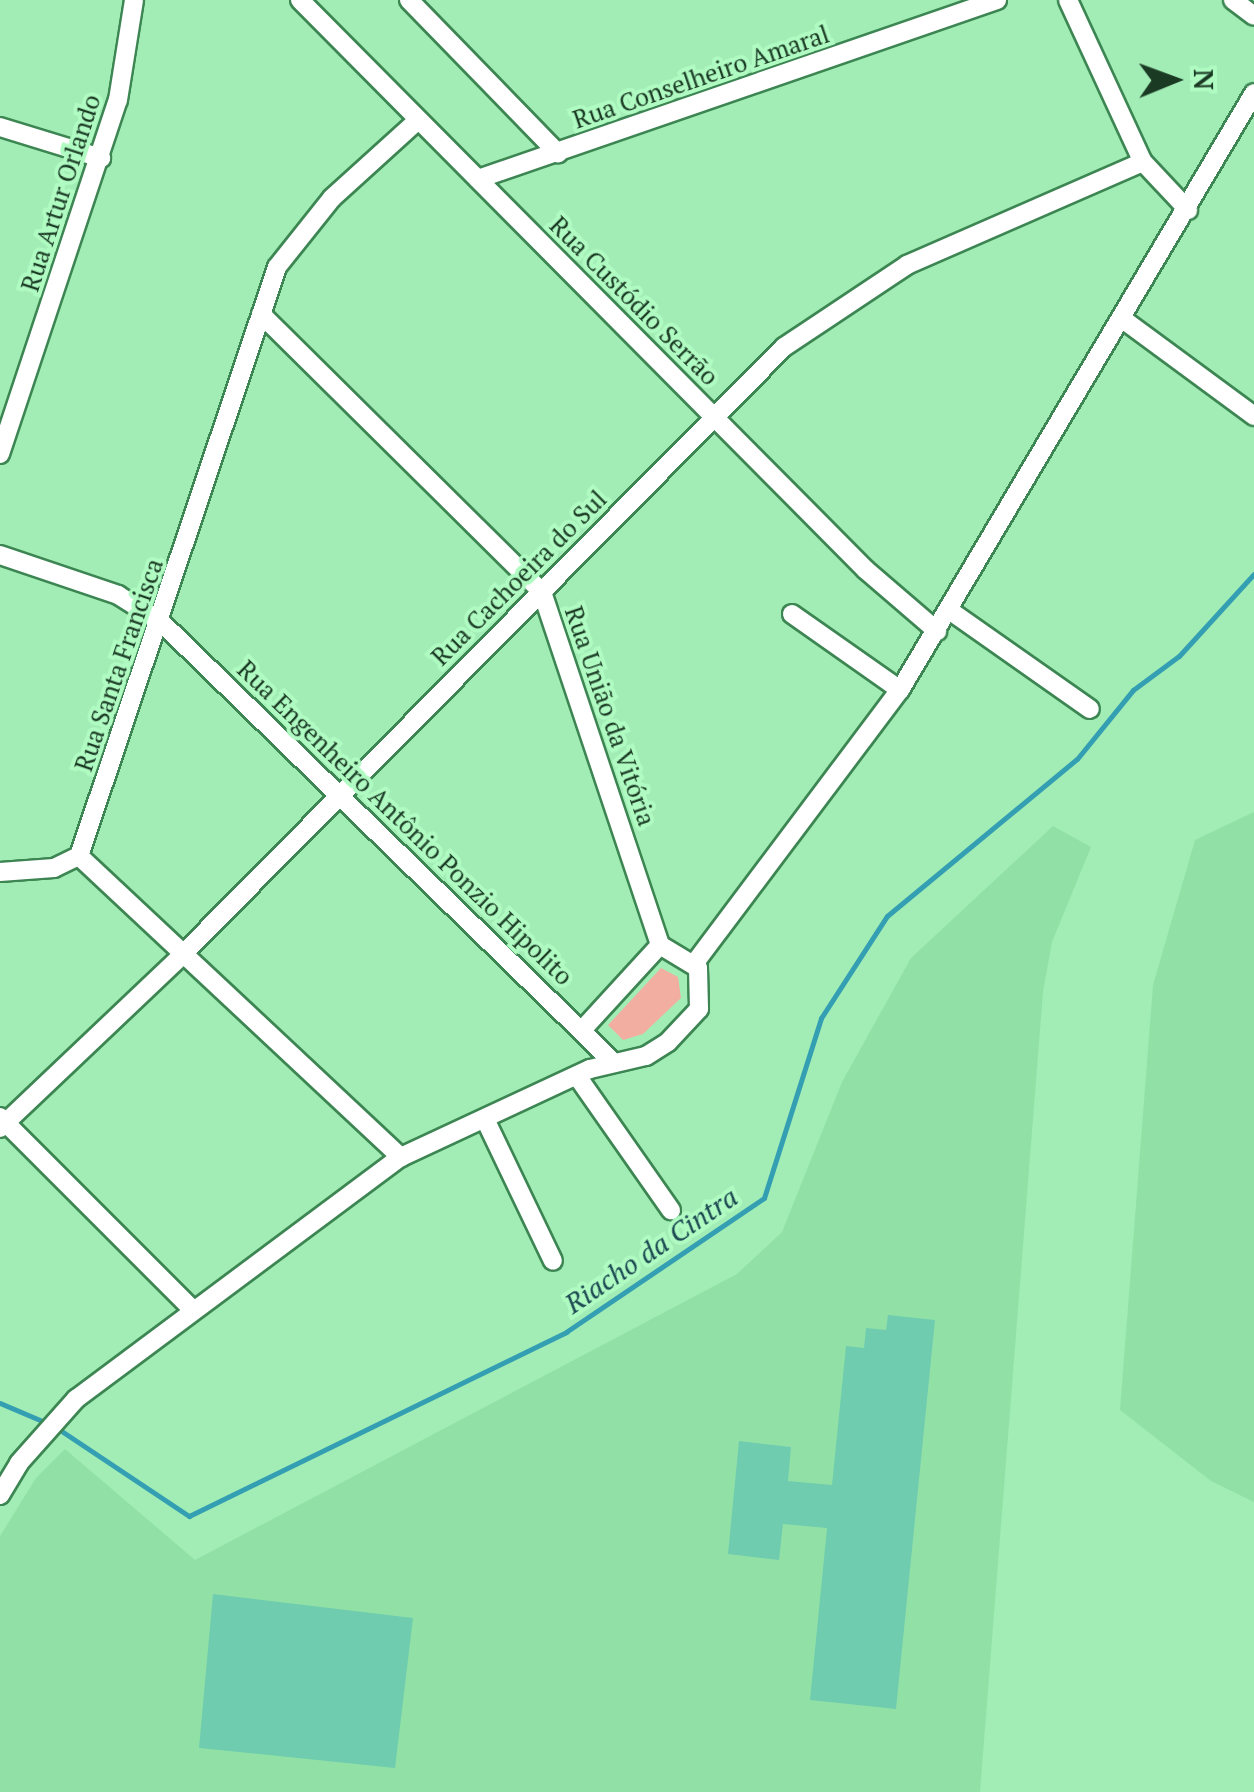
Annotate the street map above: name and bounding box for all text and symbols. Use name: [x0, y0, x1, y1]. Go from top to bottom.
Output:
street label: Rua Conselheiro Amaral: [569, 19, 833, 135]
north arrow: [1124, 30, 1224, 130]
text: N: [1186, 69, 1223, 90]
street label: Rua Artur Orlando: [15, 91, 107, 295]
street label: Rua Custódio Serrão: [543, 210, 725, 392]
street label: Rua Cachoeira do Sul: [425, 484, 613, 672]
street label: Rua Santa Francisca: [69, 555, 169, 775]
street label: Rua União da Vitória: [558, 602, 662, 830]
street label: Rua Engenheiro Antônio Ponzio Hipolito: [231, 654, 579, 992]
water label: Riacho da Cintra: [558, 1180, 744, 1320]

